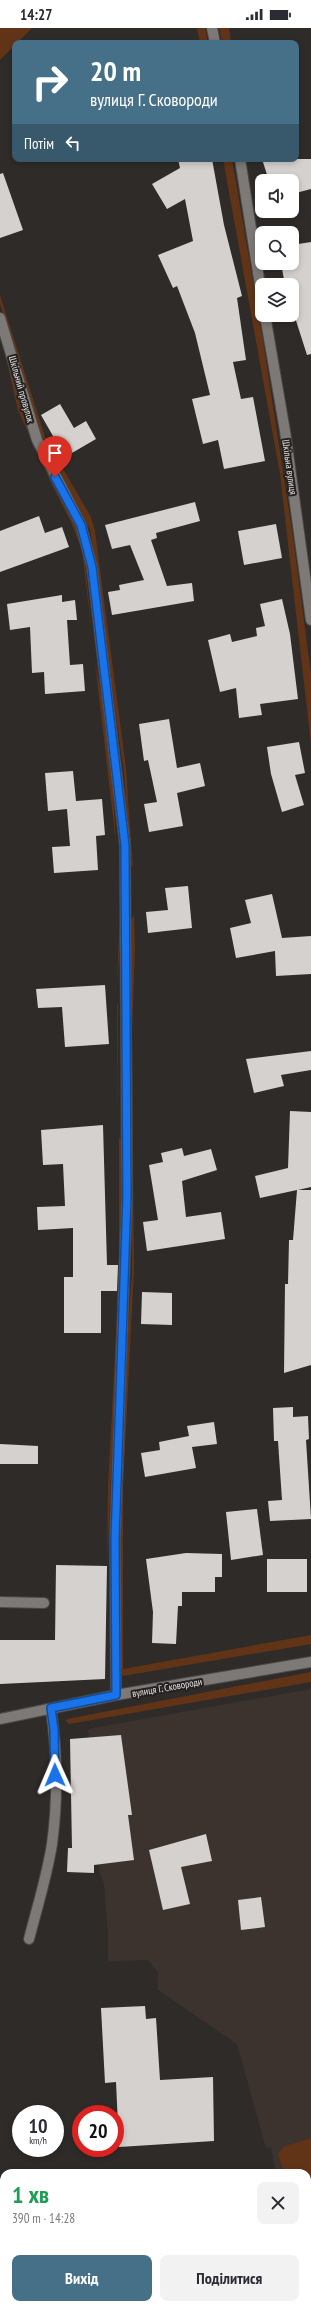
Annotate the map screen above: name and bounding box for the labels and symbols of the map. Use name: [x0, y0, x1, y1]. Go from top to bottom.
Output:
street label: Шкільний провулок: [6, 354, 37, 424]
pin: [38, 436, 72, 477]
street label: Шкільна вулиця: [279, 439, 300, 496]
street label: вулиця Г. Сковороди: [131, 1675, 203, 1700]
position arrow: [34, 1754, 76, 1796]
speed limit sign: 20: [72, 2105, 124, 2157]

